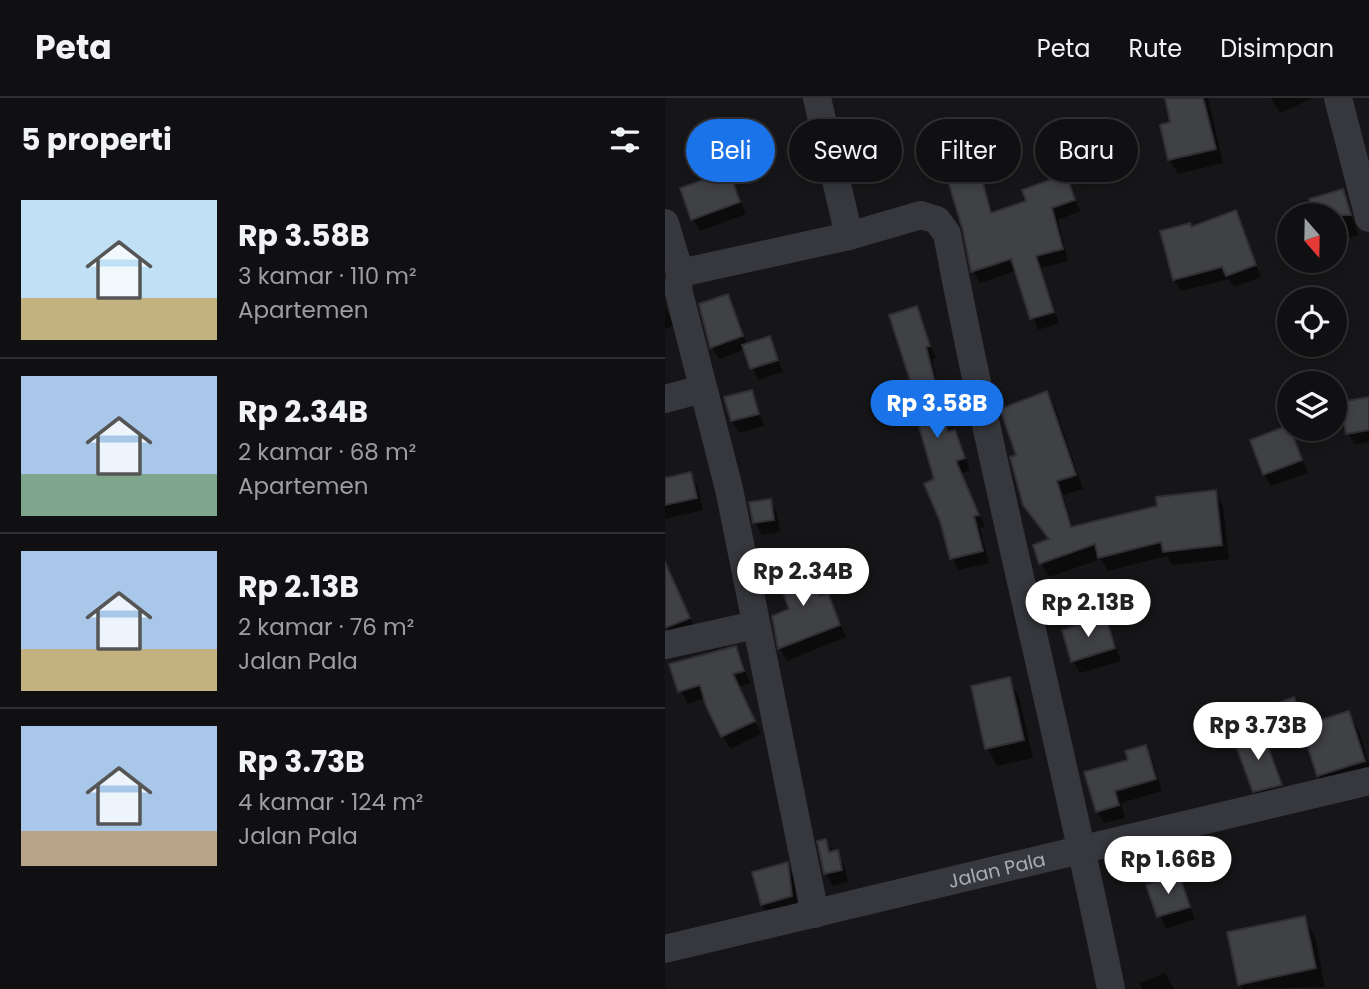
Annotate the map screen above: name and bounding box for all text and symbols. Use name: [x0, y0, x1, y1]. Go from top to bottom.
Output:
text: Peta: [35, 24, 112, 71]
text: Peta: [1037, 32, 1091, 65]
text: Rute: [1129, 32, 1182, 65]
text: Disimpan: [1220, 32, 1334, 65]
text: 5 properti: [21, 118, 172, 161]
chip: Beli: [686, 119, 775, 182]
chip: Sewa: [789, 119, 902, 182]
chip: Filter: [916, 119, 1021, 182]
chip: Baru: [1035, 119, 1138, 182]
icon: filters: [606, 121, 644, 159]
north arrow: [1277, 203, 1347, 273]
map controls: [1277, 203, 1347, 441]
text: Rp 3.58B: [238, 214, 370, 257]
icon: home: [77, 228, 161, 312]
text: 3 kamar · 110 m²: [238, 260, 417, 292]
button: locate: [1277, 287, 1347, 357]
text: Apartemen: [238, 294, 368, 326]
button: layers: [1277, 371, 1347, 441]
pin: Rp 3.58B: [865, 380, 1009, 440]
text: Rp 3.58B: [887, 387, 987, 419]
text: Rp 2.34B: [238, 390, 368, 433]
icon: home: [77, 404, 161, 488]
text: 2 kamar · 68 m²: [238, 436, 416, 468]
text: Apartemen: [238, 470, 368, 502]
pin: Rp 2.34B: [731, 548, 875, 608]
text: Rp 2.34B: [753, 555, 853, 587]
text: Rp 2.13B: [238, 565, 359, 608]
icon: home: [77, 579, 161, 663]
pin: Rp 2.13B: [1016, 580, 1160, 639]
text: Rp 2.13B: [1042, 586, 1134, 618]
text: 2 kamar · 76 m²: [238, 611, 414, 643]
text: Jalan Pala: [238, 645, 358, 677]
pin: Rp 3.73B: [1186, 702, 1330, 762]
text: Rp 3.73B: [1209, 709, 1307, 741]
text: Rp 3.73B: [238, 740, 365, 783]
icon: home: [77, 754, 161, 838]
text: 4 kamar · 124 m²: [238, 786, 423, 818]
text: Jalan Pala: [238, 820, 358, 852]
pin: Rp 1.66B: [1096, 836, 1240, 896]
text: Rp 1.66B: [1120, 843, 1216, 875]
street label: Jalan Pala: [945, 846, 1048, 895]

